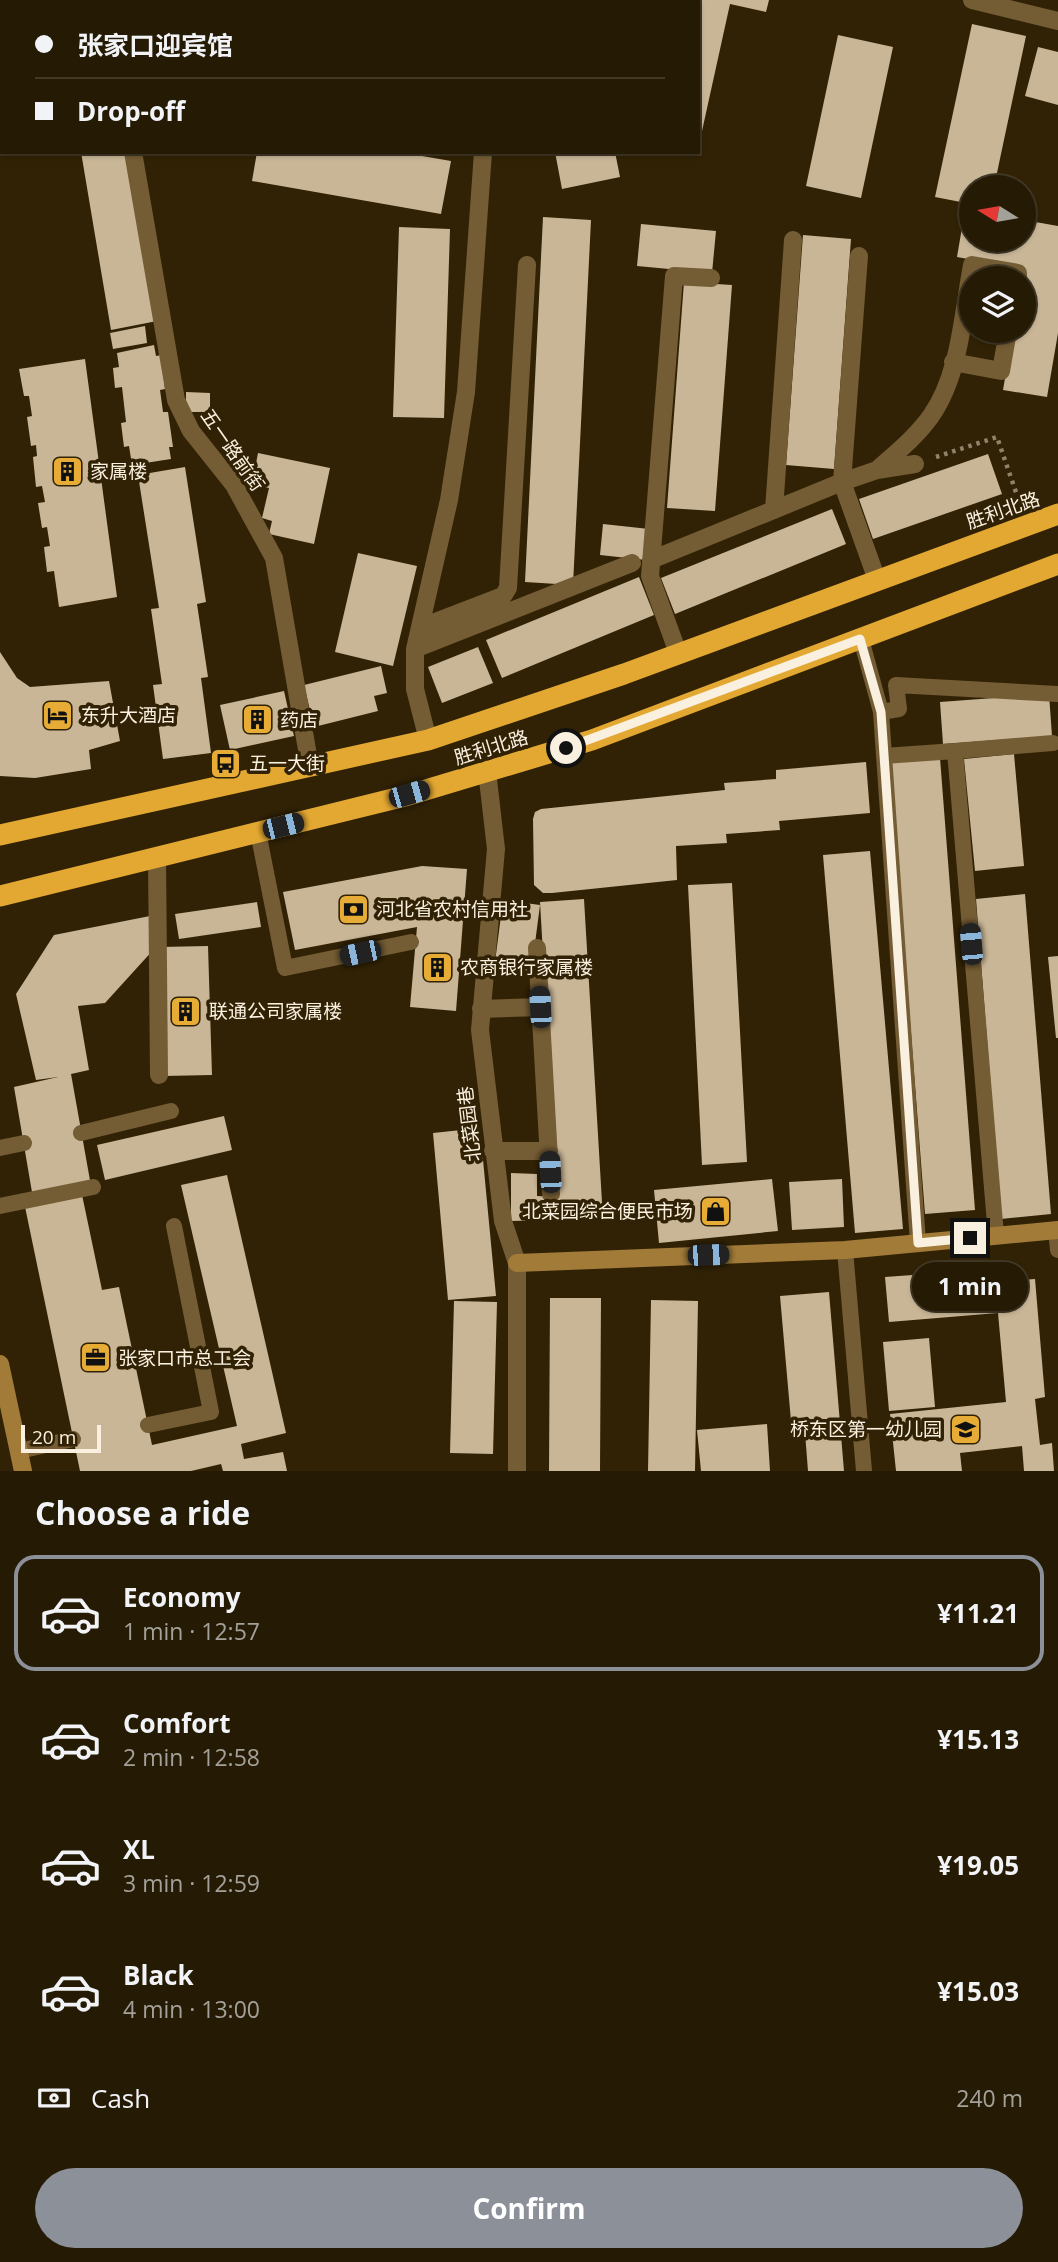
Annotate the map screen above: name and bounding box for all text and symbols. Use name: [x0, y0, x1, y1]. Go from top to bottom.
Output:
text: 张家口迎宾馆: [77, 27, 233, 63]
text: Drop-off: [77, 93, 185, 129]
north arrow: [959, 175, 1036, 252]
map controls: [959, 175, 1036, 343]
button: layers: [959, 266, 1036, 343]
street label: 五一路前街: [195, 404, 271, 496]
building icon: 家属楼: [50, 454, 84, 488]
place label: 家属楼: [90, 458, 147, 484]
street label: 胜利北路: [963, 485, 1043, 535]
hotel icon: 东升大酒店: [41, 698, 75, 732]
place label: 东升大酒店: [81, 702, 176, 728]
building icon: 药店: [240, 703, 274, 737]
place label: 药店: [280, 707, 318, 733]
street label: 胜利北路: [451, 723, 531, 771]
route start: [550, 732, 582, 764]
bus stop icon: 五一大街: [209, 746, 243, 780]
place label: 五一大街: [249, 750, 325, 776]
car: [386, 778, 433, 810]
car: [261, 811, 306, 841]
bank icon: 河北省农村信用社: [336, 892, 370, 926]
place label: 河北省农村信用社: [376, 896, 528, 922]
car: [959, 922, 984, 966]
car: [338, 938, 383, 968]
building icon: 农商银行家属楼: [420, 950, 454, 984]
place label: 农商银行家属楼: [460, 954, 593, 980]
car: [529, 985, 552, 1029]
building icon: 联通公司家属楼: [169, 994, 203, 1028]
place label: 联通公司家属楼: [209, 998, 342, 1024]
street label: 北菜园巷: [451, 1085, 487, 1163]
car: [539, 1150, 562, 1194]
shop icon: 北菜园综合便民市场: [699, 1194, 733, 1228]
place label: 北菜园综合便民市场: [522, 1198, 693, 1224]
route end: [954, 1222, 986, 1254]
car: [687, 1244, 730, 1266]
callout: 1 min: [912, 1262, 1028, 1312]
text: 1 min: [938, 1270, 1002, 1302]
office icon: 张家口市总工会: [78, 1341, 112, 1375]
place label: 张家口市总工会: [118, 1345, 251, 1371]
school or university icon: 桥东区第一幼儿园: [948, 1412, 982, 1446]
place label: 桥东区第一幼儿园: [790, 1416, 942, 1442]
scale bar: [21, 1422, 102, 1454]
text: 20 m: [32, 1424, 76, 1450]
text: Choose a ride: [35, 1491, 250, 1534]
text: Economy: [123, 1579, 241, 1615]
icon: car: [39, 1582, 102, 1645]
text: ¥11.21: [937, 1595, 1019, 1631]
text: 1 min · 12:57: [123, 1615, 260, 1647]
text: Comfort: [123, 1705, 230, 1741]
icon: car: [39, 1708, 102, 1771]
text: ¥15.13: [937, 1721, 1019, 1757]
text: 2 min · 12:58: [123, 1741, 260, 1773]
text: XL: [123, 1831, 155, 1867]
icon: car: [39, 1834, 102, 1897]
text: ¥19.05: [937, 1847, 1019, 1883]
text: 3 min · 12:59: [123, 1867, 260, 1899]
text: Black: [123, 1957, 194, 1993]
icon: car: [39, 1960, 102, 2023]
text: ¥15.03: [937, 1973, 1019, 2009]
text: 4 min · 13:00: [123, 1993, 260, 2025]
icon: cash: [35, 2079, 73, 2117]
text: Cash: [91, 2080, 150, 2116]
text: 240 m: [956, 2082, 1023, 2114]
button: Confirm: [35, 2168, 1023, 2248]

